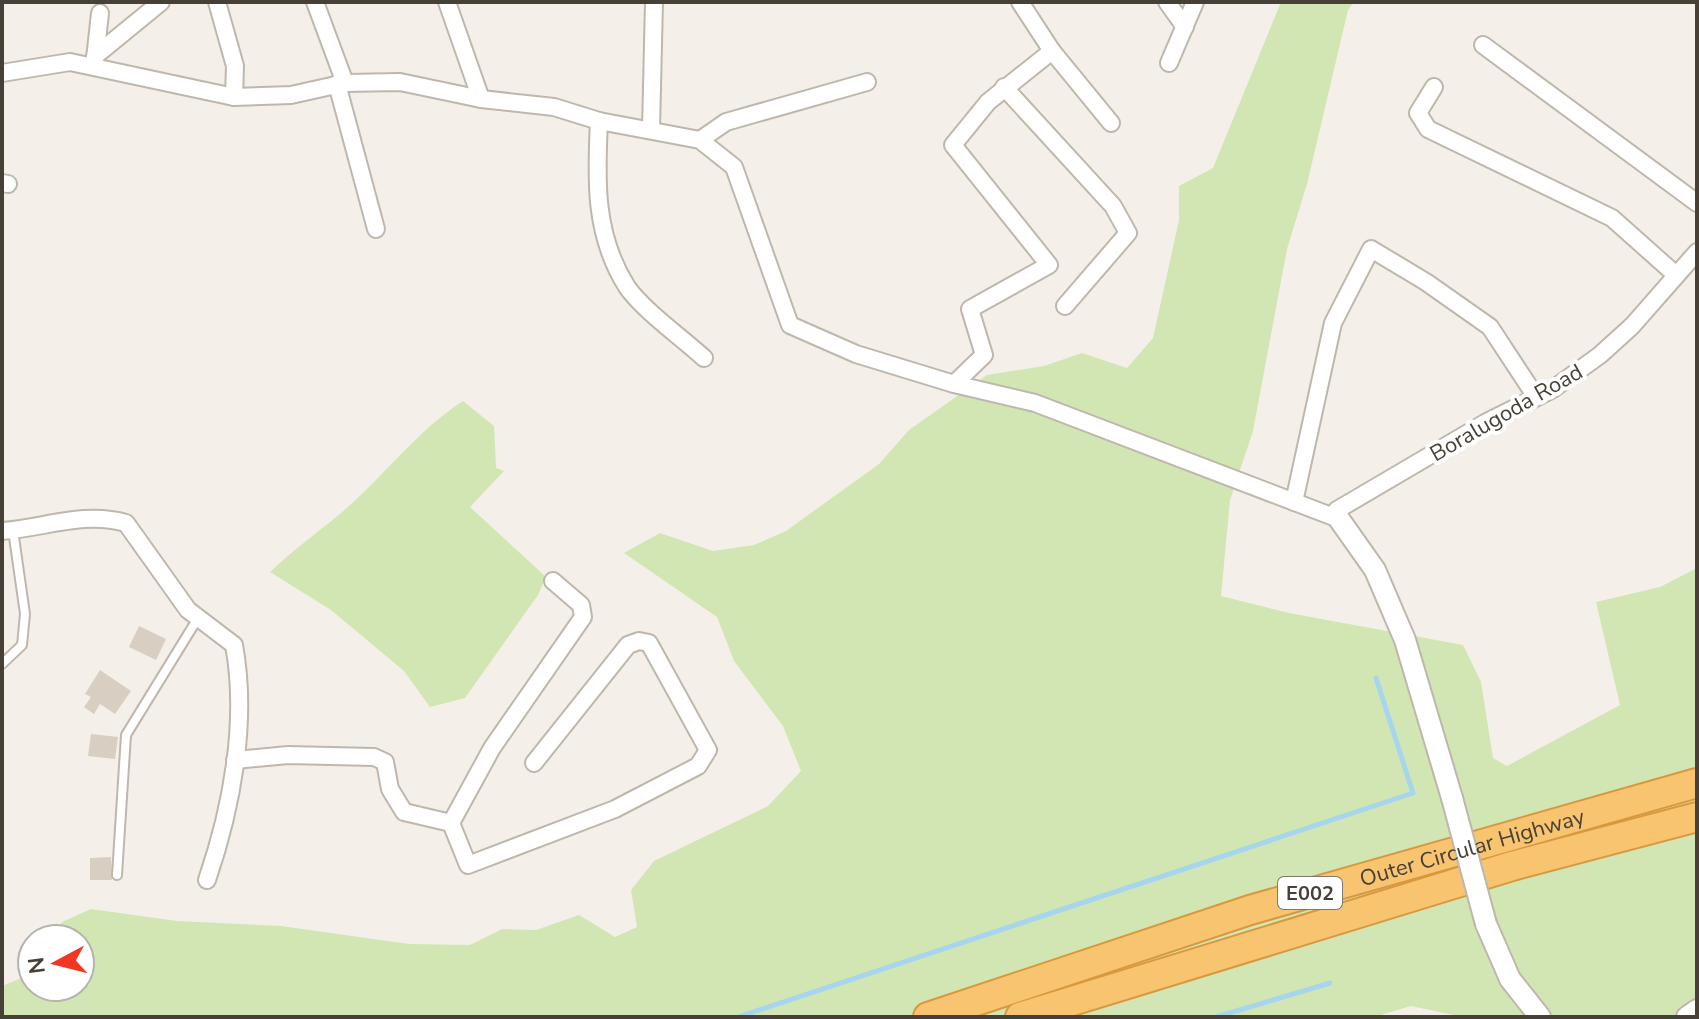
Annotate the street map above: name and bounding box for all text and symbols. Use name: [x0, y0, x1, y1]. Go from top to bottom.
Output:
street label: Boralugoda Road: [1425, 357, 1588, 469]
street label: Outer Circular Highway: [1356, 802, 1589, 894]
road number: E002: [1278, 877, 1342, 909]
north arrow: [16, 923, 96, 1003]
text: N: [21, 955, 53, 975]

